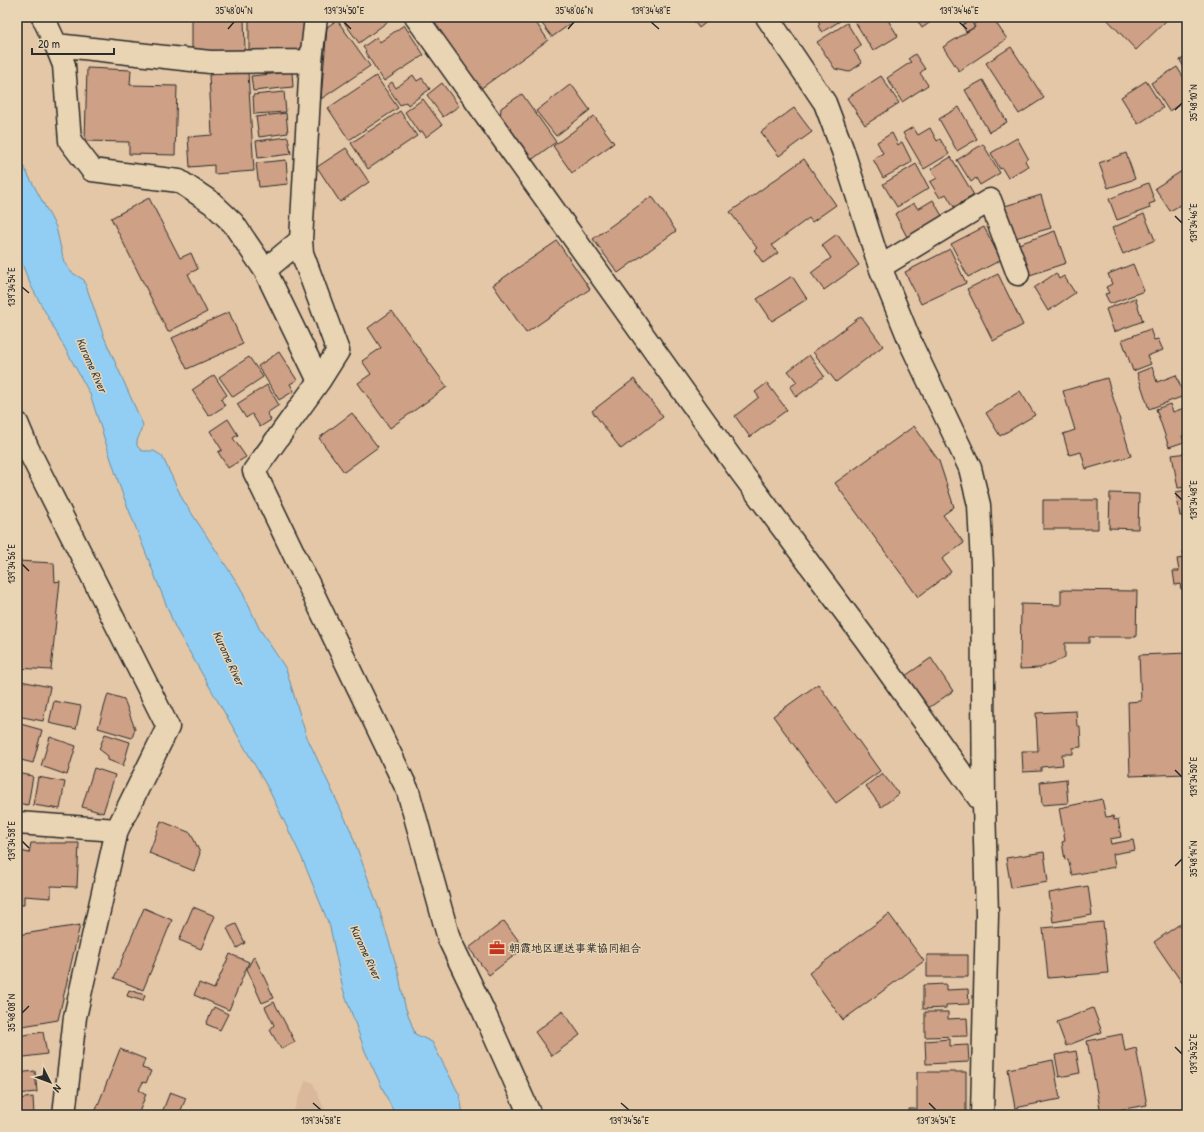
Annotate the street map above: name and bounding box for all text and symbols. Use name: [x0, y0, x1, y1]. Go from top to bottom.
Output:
text: 35°48'04"N: [215, 4, 253, 17]
text: 139°34'50"E: [324, 4, 365, 17]
text: 35°48'06"N: [555, 4, 593, 17]
text: 139°34'48"E: [631, 4, 671, 17]
text: 139°34'46"E: [939, 4, 979, 17]
scale bar: [32, 30, 114, 56]
text: 20 m: [38, 35, 60, 52]
text: 35°48'10"N: [1187, 84, 1200, 122]
text: 139°34'46"E: [1187, 203, 1200, 243]
text: 139°34'54"E: [5, 267, 18, 307]
water label: Kurome River: [72, 335, 112, 396]
text: 139°34'48"E: [1187, 480, 1200, 520]
text: 139°34'56"E: [5, 544, 18, 584]
water label: Kurome River: [209, 628, 250, 689]
text: 139°34'50"E: [1187, 756, 1200, 797]
text: 139°34'58"E: [5, 820, 18, 861]
text: 35°48'14"N: [1187, 841, 1200, 877]
water label: Kurome River: [346, 922, 387, 983]
office icon: 朝霞地区運送事業協同組合: [488, 939, 506, 957]
place label: 朝霞地区運送事業協同組合: [509, 941, 641, 955]
text: 35°48'08"N: [5, 994, 18, 1032]
text: 139°34'52"E: [1187, 1033, 1200, 1074]
north arrow: [30, 1062, 70, 1102]
text: N: [50, 1082, 65, 1096]
text: 139°34'58"E: [301, 1114, 342, 1127]
text: 139°34'56"E: [609, 1114, 649, 1127]
text: 139°34'54"E: [916, 1114, 956, 1127]

